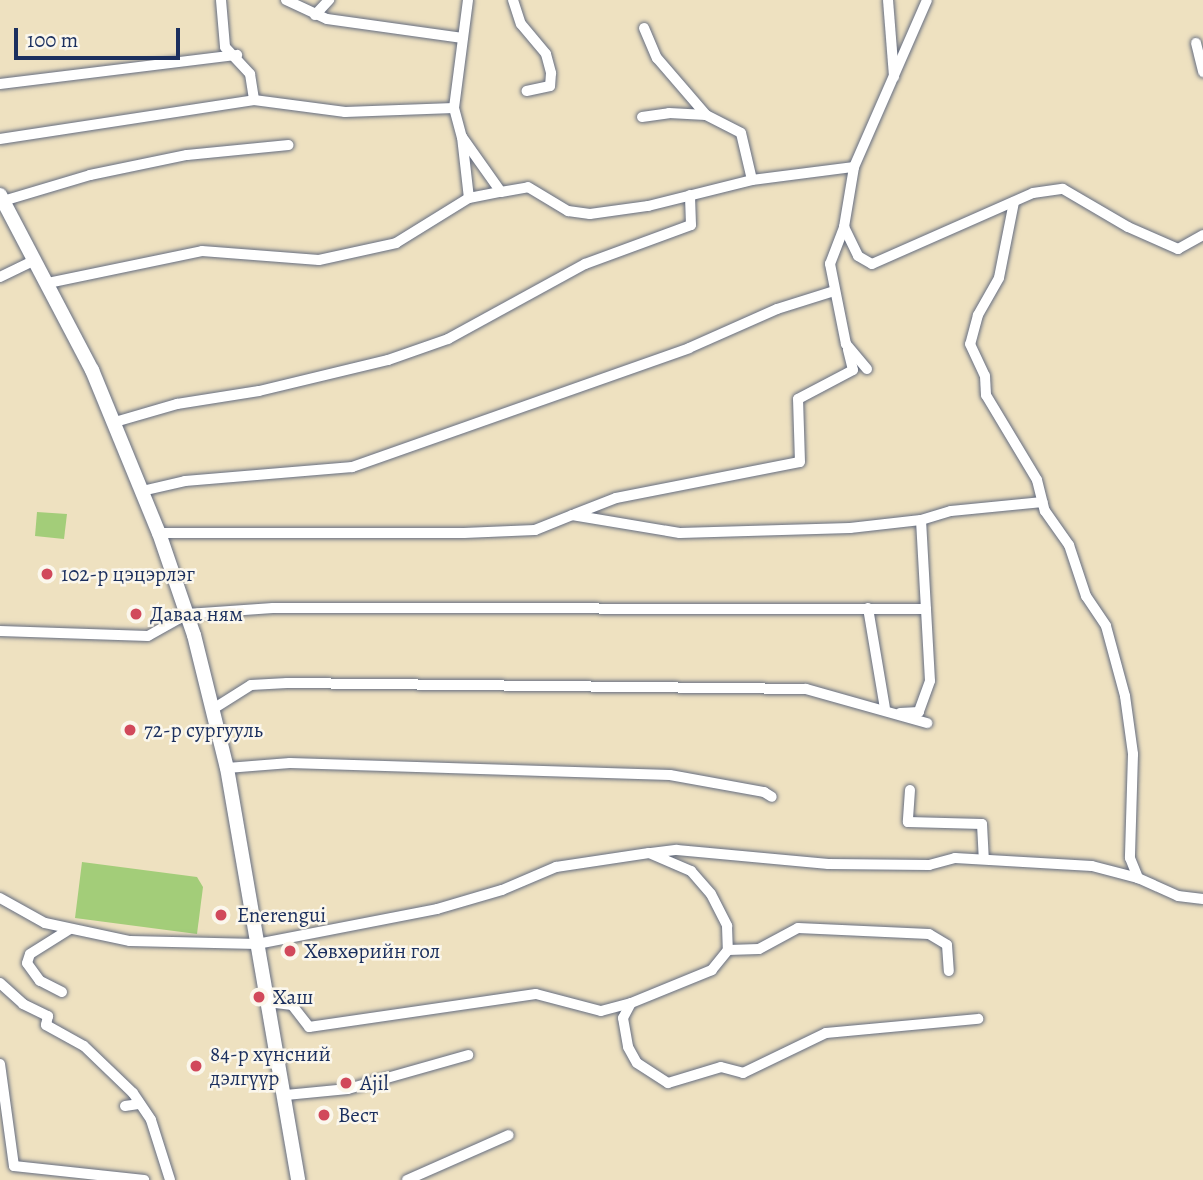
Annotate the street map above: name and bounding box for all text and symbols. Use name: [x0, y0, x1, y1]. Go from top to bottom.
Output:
scale bar: [18, 14, 184, 58]
text: 100 m: [27, 26, 78, 54]
place label: 102-р цэцэрлэг: [61, 561, 195, 587]
marker: 102-р цэцэрлэг: [39, 566, 55, 582]
place label: Даваа ням: [150, 601, 243, 627]
marker: Даваа ням: [128, 606, 144, 622]
place label: 72-р сургууль: [144, 717, 263, 743]
marker: 72-р сургууль: [122, 722, 138, 738]
place label: Enerengui: [237, 902, 326, 928]
marker: Enerengui: [211, 905, 231, 925]
place label: Хөвхөрийн гол: [304, 938, 440, 964]
marker: Хөвхөрийн гол: [282, 943, 298, 959]
place label: Хаш: [273, 984, 313, 1010]
marker: Хаш: [251, 989, 267, 1005]
place label: 84-р хүнсний дэлгүүр: [210, 1041, 331, 1091]
marker: 84-р хүнсний дэлгүүр: [188, 1058, 204, 1074]
place label: Ajil: [360, 1070, 389, 1096]
marker: Ajil: [338, 1075, 354, 1091]
place label: Вест: [338, 1102, 378, 1128]
marker: Вест: [316, 1107, 332, 1123]

